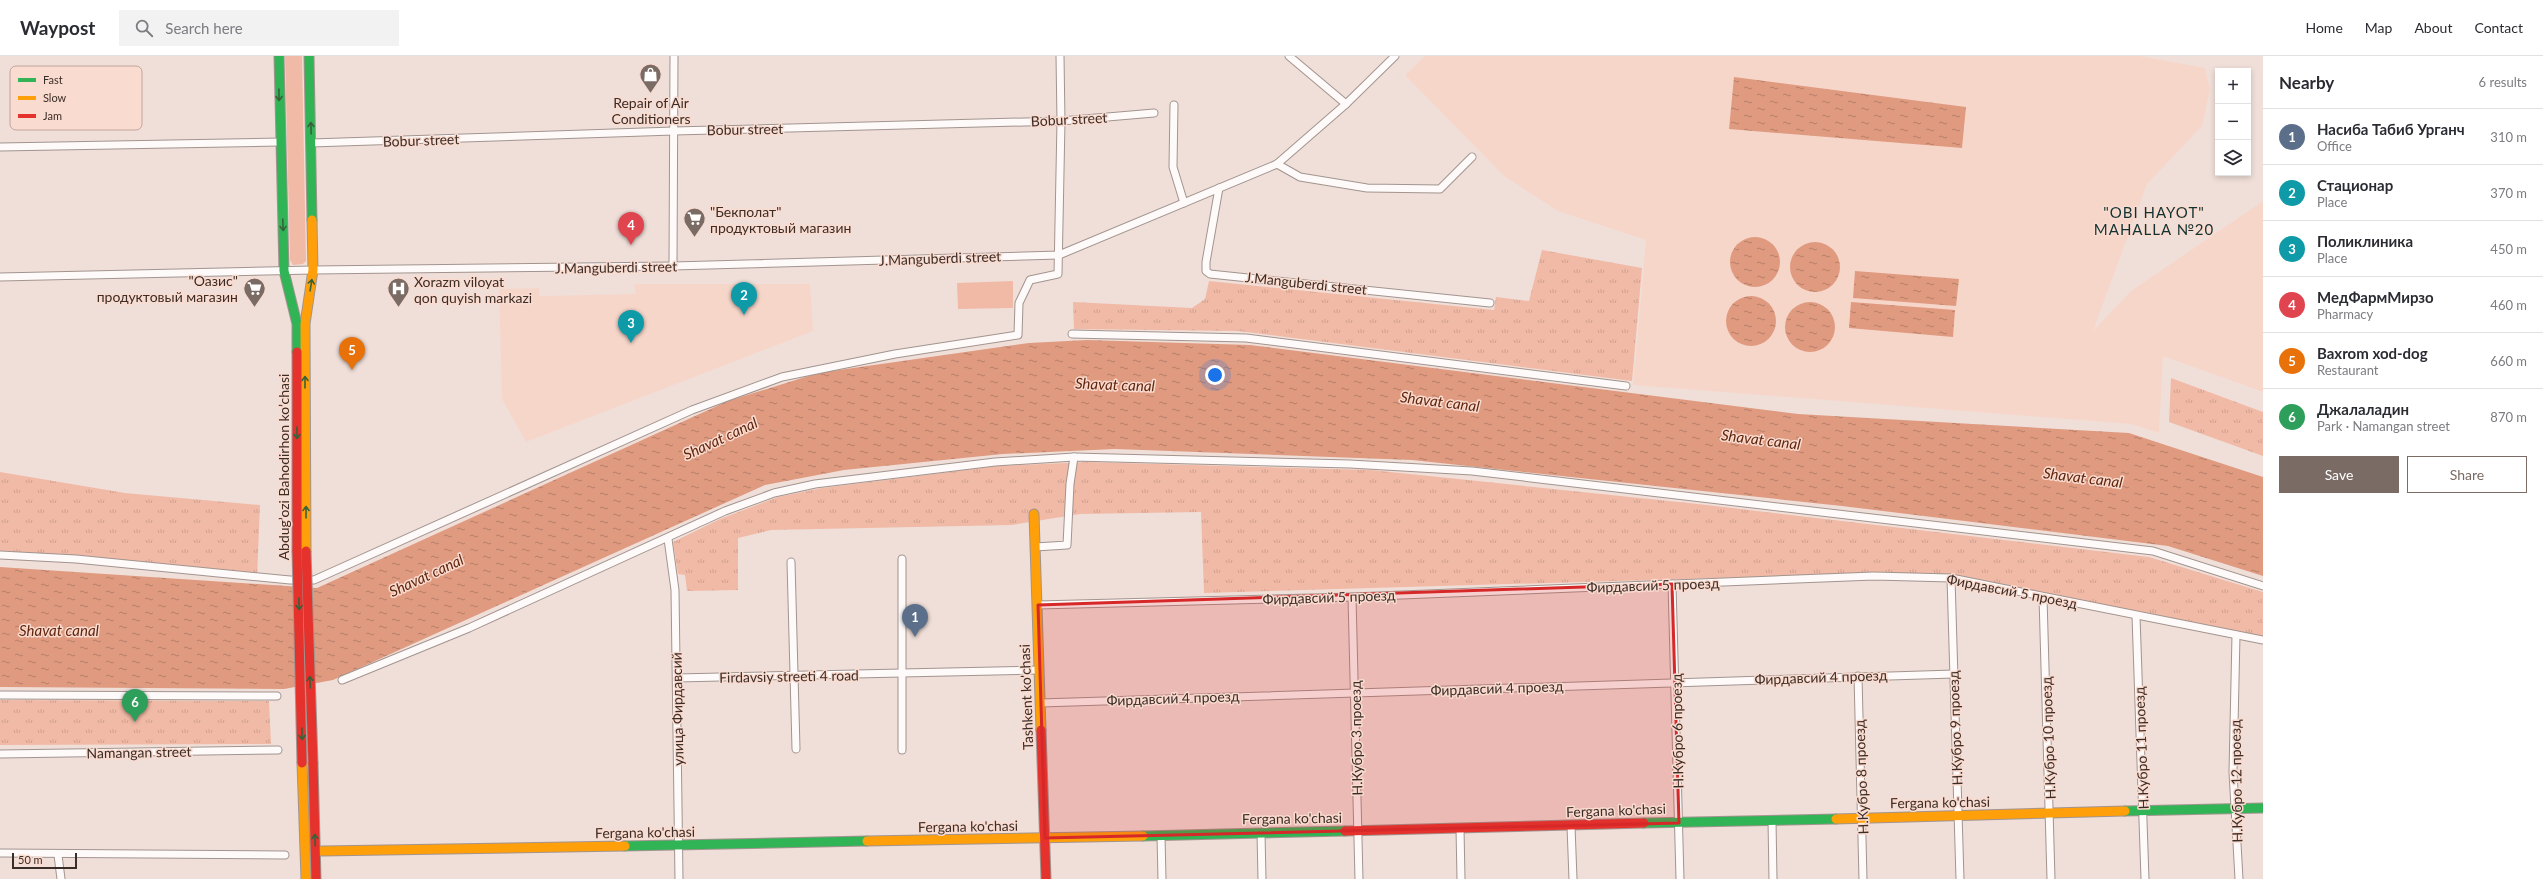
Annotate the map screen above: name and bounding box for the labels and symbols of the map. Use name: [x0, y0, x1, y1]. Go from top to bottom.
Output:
shop icon: Repair of Air Conditioners: [638, 61, 664, 94]
legend: [10, 66, 142, 130]
text: Fast: [43, 73, 63, 86]
one-way arrow: [275, 88, 283, 101]
text: Slow: [43, 91, 67, 104]
place label: Repair of Air Conditioners: [611, 94, 691, 127]
text: Jam: [43, 109, 62, 122]
street label: Bobur street: [1030, 109, 1108, 129]
street label: Bobur street: [707, 120, 783, 138]
one-way arrow: [307, 122, 315, 135]
street label: Bobur street: [382, 130, 460, 150]
place label: "Бекполат" продуктовый магазин: [710, 203, 851, 236]
district label: "OBI HAYOT" MAHALLA №20: [2094, 203, 2214, 238]
supermarket icon: "Бекполат" продуктовый магазин: [681, 206, 707, 239]
pin: 4: [618, 212, 644, 245]
one-way arrow: [279, 218, 286, 231]
street label: J.Manguberdi street: [879, 247, 1001, 269]
street label: J.Manguberdi street: [555, 257, 677, 277]
street label: J.Manguberdi street: [1244, 268, 1368, 298]
place label: "Оазис" продуктовый магазин: [97, 272, 238, 305]
place label: Xorazm viloyat qon quyish markazi: [414, 273, 532, 306]
supermarket icon: "Оазис" продуктовый магазин: [241, 275, 267, 308]
hospital icon: Xorazm viloyat qon quyish markazi: [386, 276, 412, 309]
one-way arrow: [307, 279, 315, 292]
pin: 2: [731, 282, 757, 315]
pin: 3: [618, 310, 644, 343]
pin: 5: [339, 337, 365, 370]
your location: [1205, 365, 1225, 385]
street label: Abdug’ozi Bahodirhon ko’chasi: [275, 374, 292, 560]
water label: Shavat canal: [1075, 374, 1156, 394]
one-way arrow: [301, 376, 309, 389]
water label: Shavat canal: [1399, 387, 1481, 415]
water label: Shavat canal: [680, 413, 761, 463]
water label: Shavat canal: [1720, 425, 1802, 453]
one-way arrow: [293, 426, 301, 439]
water label: Shavat canal: [2042, 463, 2124, 491]
one-way arrow: [302, 506, 310, 519]
water label: Shavat canal: [386, 550, 467, 600]
street label: Фирдавсий 5 проезд: [1945, 570, 2079, 612]
street label: Фирдавсий 5 проезд: [1586, 574, 1720, 596]
street label: Фирдавсий 5 проезд: [1262, 586, 1396, 608]
one-way arrow: [295, 597, 302, 610]
pin: 1: [902, 604, 928, 637]
water label: Shavat canal: [19, 621, 100, 639]
street label: Tashkent ko'chasi: [1016, 644, 1036, 750]
street label: улица Фирдавсий: [668, 652, 686, 766]
street label: Firdavsiy streeti 4 road: [719, 666, 859, 686]
street label: Фирдавсий 4 проезд: [1754, 666, 1888, 688]
street label: Н.Кубро 9 проезд: [1944, 670, 1966, 786]
street label: Н.Кубро 6 проезд: [1667, 673, 1687, 789]
one-way arrow: [306, 676, 314, 689]
street label: Н.Кубро 10 проезд: [2037, 676, 2059, 800]
street label: Фирдавсий 4 проезд: [1430, 677, 1564, 699]
street label: Н.Кубро 3 проезд: [1346, 680, 1366, 796]
street label: Н.Кубро 11 проезд: [2130, 686, 2152, 810]
street label: Фирдавсий 4 проезд: [1106, 687, 1240, 709]
pin: 6: [122, 689, 148, 722]
street label: Н.Кубро 8 проезд: [1850, 719, 1872, 835]
street label: Н.Кубро 12 проезд: [2226, 719, 2246, 843]
one-way arrow: [298, 727, 305, 740]
street label: Namangan street: [86, 743, 192, 761]
street label: Fergana ko'chasi: [1890, 793, 1990, 811]
street label: Fergana ko'chasi: [1566, 800, 1666, 820]
street label: Fergana ko'chasi: [1242, 809, 1342, 827]
street label: Fergana ko'chasi: [918, 817, 1018, 835]
street label: Fergana ko'chasi: [595, 823, 695, 841]
one-way arrow: [311, 834, 319, 847]
scale bar: [12, 851, 77, 870]

